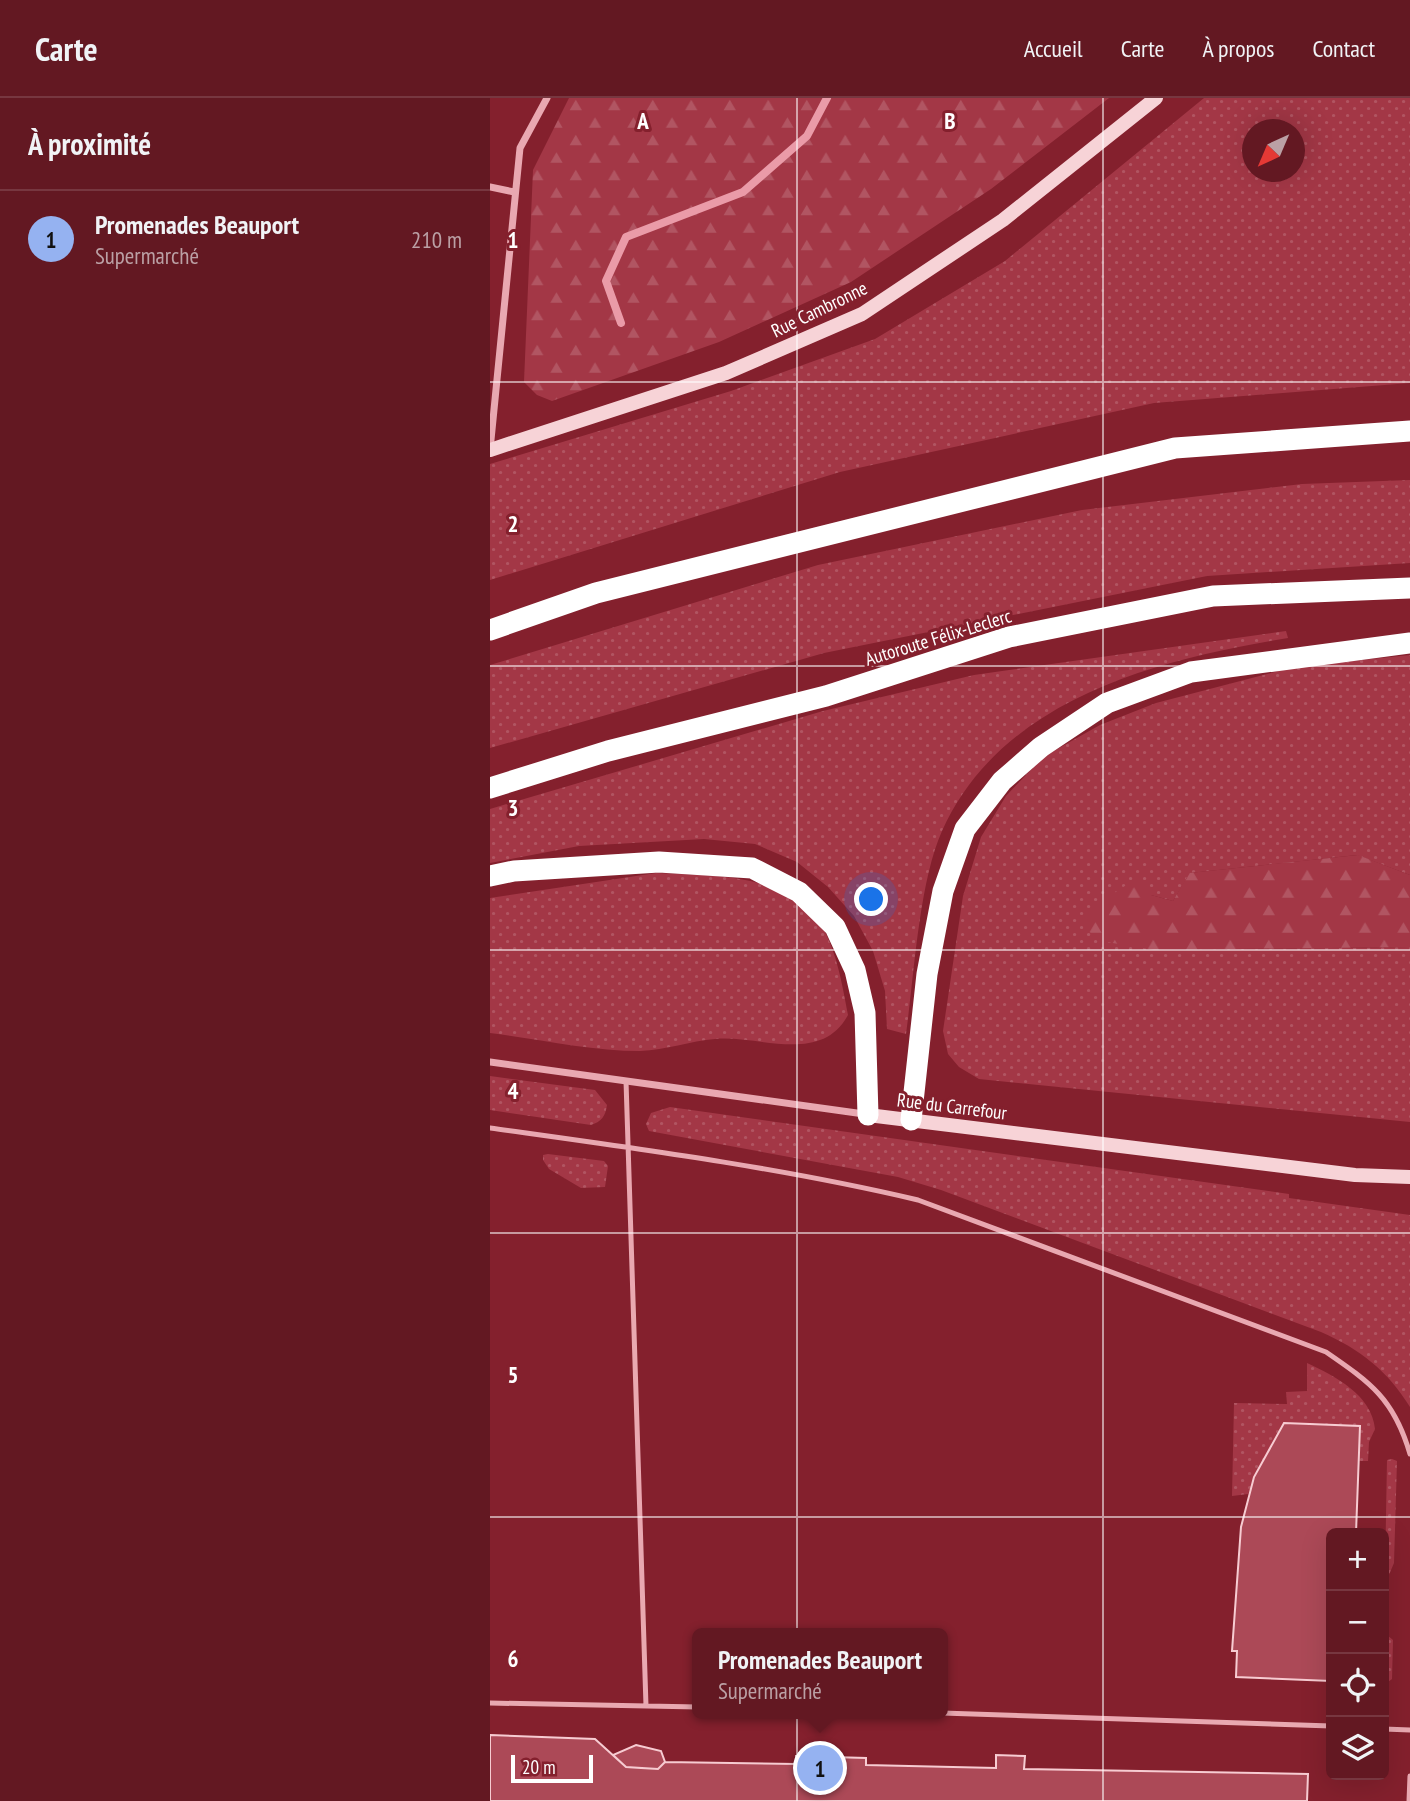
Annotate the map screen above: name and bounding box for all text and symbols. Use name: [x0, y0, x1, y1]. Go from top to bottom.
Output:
text: Carte: [35, 27, 98, 70]
text: Accueil: [1024, 33, 1083, 64]
text: Carte: [1121, 33, 1164, 64]
text: À propos: [1202, 33, 1274, 64]
text: Contact: [1312, 33, 1375, 64]
text: A: [636, 106, 649, 135]
text: B: [944, 106, 956, 135]
north arrow: [1242, 119, 1305, 182]
text: À proximité: [28, 124, 151, 163]
text: Promenades Beauport: [95, 208, 299, 241]
text: 1: [46, 225, 57, 254]
text: 210 m: [411, 225, 462, 254]
text: 1: [508, 225, 519, 254]
text: Supermarché: [95, 241, 199, 270]
street label: Rue Cambronne: [767, 275, 871, 343]
text: 2: [508, 509, 519, 538]
street label: Autoroute Félix-Leclerc: [862, 603, 1014, 671]
text: 3: [508, 793, 519, 822]
your location: [854, 882, 888, 916]
text: 4: [508, 1076, 519, 1105]
street label: Rue du Carrefour: [896, 1087, 1009, 1125]
text: 5: [508, 1360, 519, 1389]
map controls: [1326, 1528, 1389, 1780]
button: +: [1326, 1528, 1389, 1591]
button: −: [1326, 1591, 1389, 1654]
popup: [692, 1628, 948, 1719]
text: Promenades Beauport: [718, 1643, 922, 1676]
text: 6: [508, 1644, 519, 1673]
button: locate: [1326, 1654, 1389, 1717]
text: Supermarché: [718, 1676, 822, 1705]
button: layers: [1326, 1717, 1389, 1780]
pin: 1: [797, 1742, 843, 1794]
scale bar: [511, 1752, 593, 1784]
text: 20 m: [522, 1755, 556, 1779]

